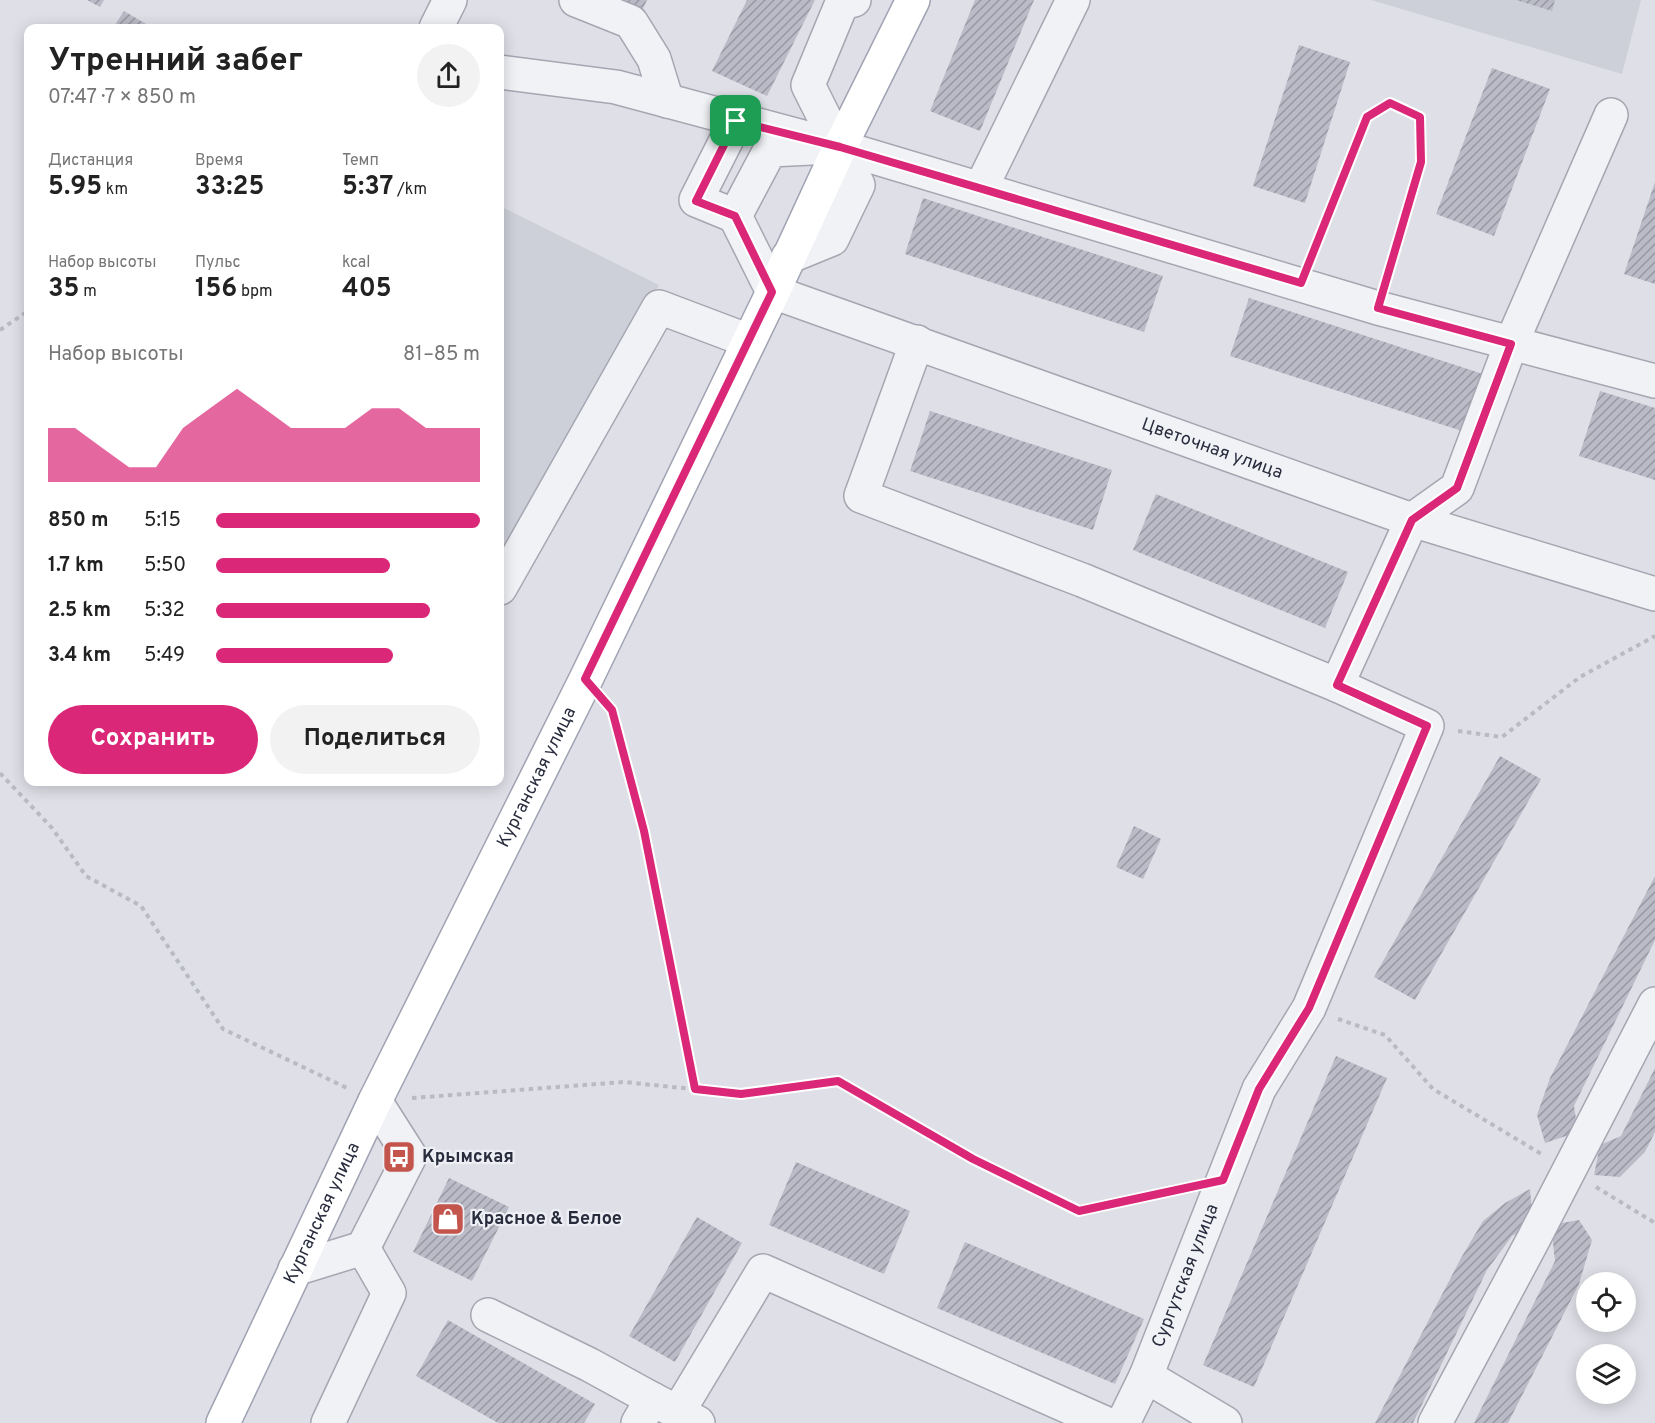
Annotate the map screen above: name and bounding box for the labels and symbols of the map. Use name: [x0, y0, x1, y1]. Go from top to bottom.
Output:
pin: [710, 95, 761, 146]
street label: Цветочная улица: [1138, 413, 1286, 484]
street label: Курганская улица: [492, 703, 582, 851]
street label: Курганская улица: [279, 1139, 365, 1288]
bus stop icon: Крымская: [381, 1139, 417, 1175]
place label: Крымская: [422, 1146, 514, 1169]
shop icon: Красное & Белое: [430, 1201, 466, 1237]
street label: Сургутская улица: [1147, 1201, 1224, 1351]
place label: Красное & Белое: [471, 1208, 622, 1231]

